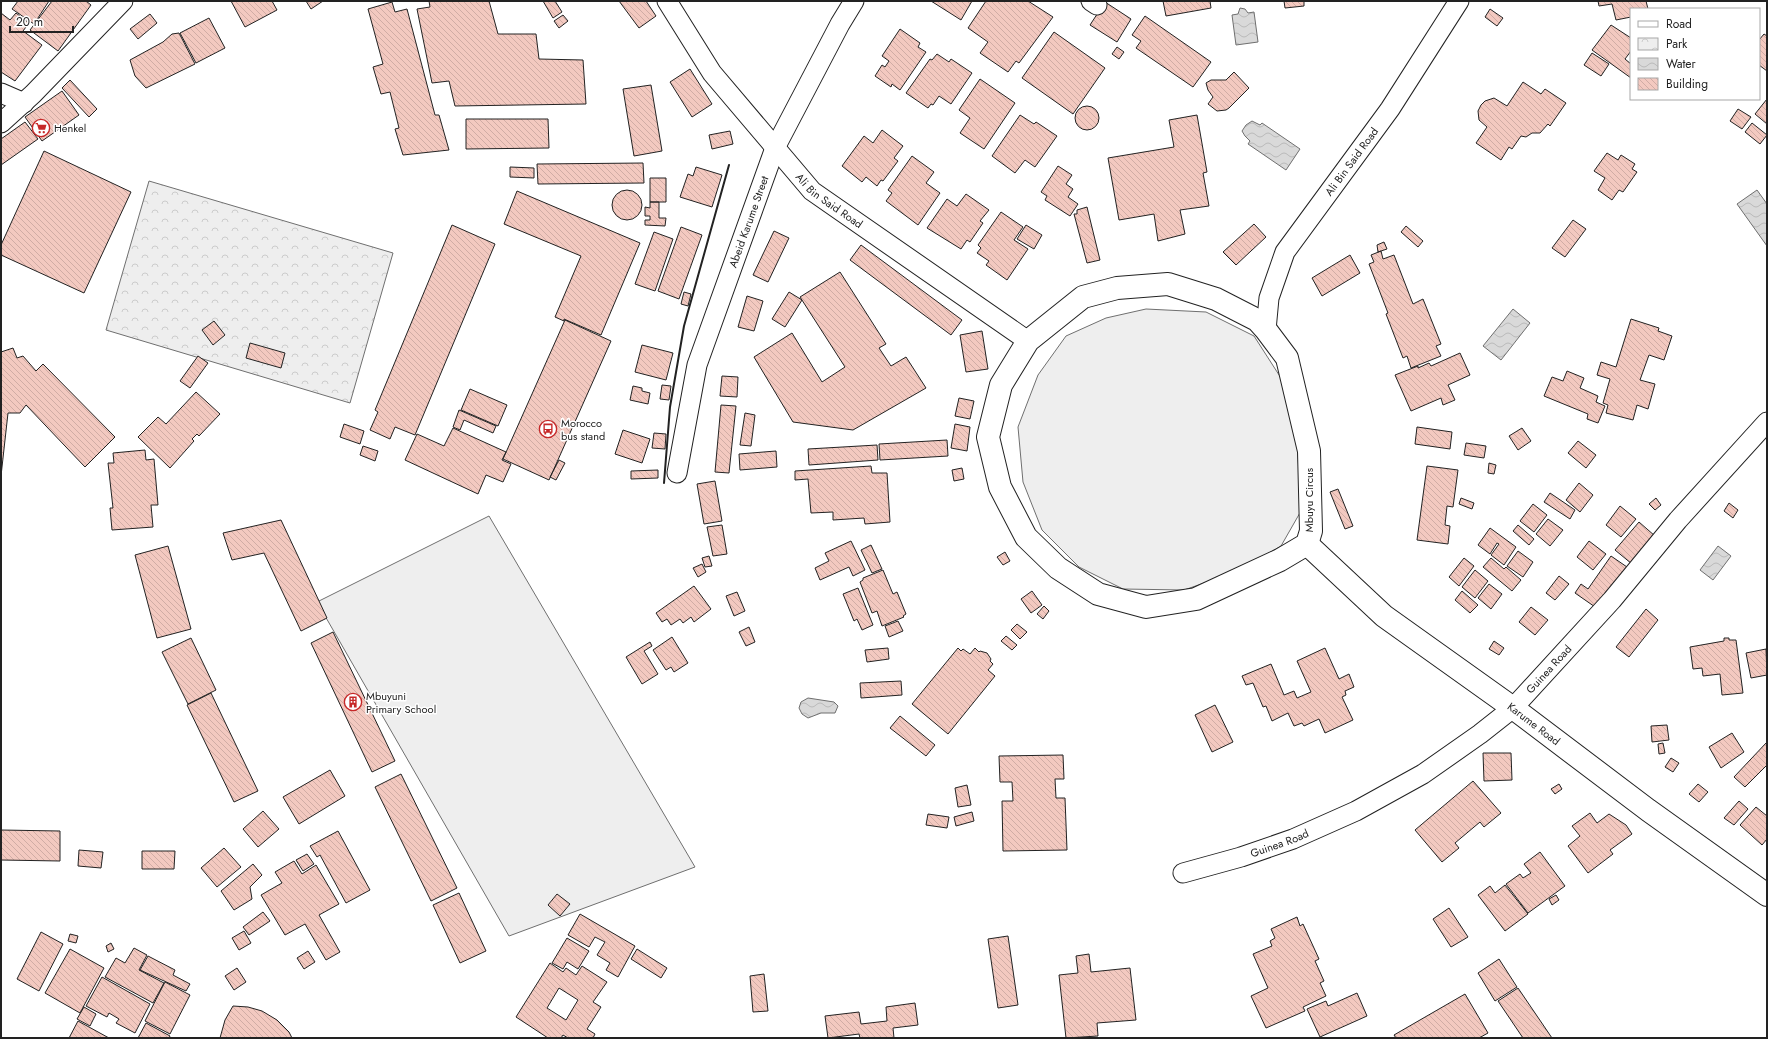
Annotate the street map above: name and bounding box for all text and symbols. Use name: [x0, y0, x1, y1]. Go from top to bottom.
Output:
scale bar: [10, 8, 73, 34]
legend: [1630, 8, 1760, 100]
text: 20 m: [16, 13, 43, 31]
text: Road: [1666, 15, 1692, 33]
text: Park: [1666, 35, 1688, 53]
text: Water: [1666, 55, 1697, 73]
text: Building: [1666, 75, 1708, 93]
supermarket icon: Henkel: [31, 118, 51, 138]
place label: Henkel: [54, 120, 86, 136]
street label: Ali Bin Said Road: [1321, 124, 1382, 199]
street label: Ali Bin Said Road: [792, 169, 866, 232]
street label: Abeid Karume Street: [725, 173, 772, 270]
place label: Morocco bus stand: [561, 415, 605, 444]
bus stop icon: Morocco bus stand: [538, 419, 558, 439]
street label: Mbuyu Circus: [1301, 467, 1317, 532]
street label: Guinea Road: [1522, 641, 1575, 697]
place label: Mbuyuni Primary School: [366, 688, 436, 717]
building icon: Mbuyuni Primary School: [343, 692, 363, 712]
street label: Karume Road: [1504, 699, 1564, 749]
street label: Guinea Road: [1248, 825, 1311, 861]

